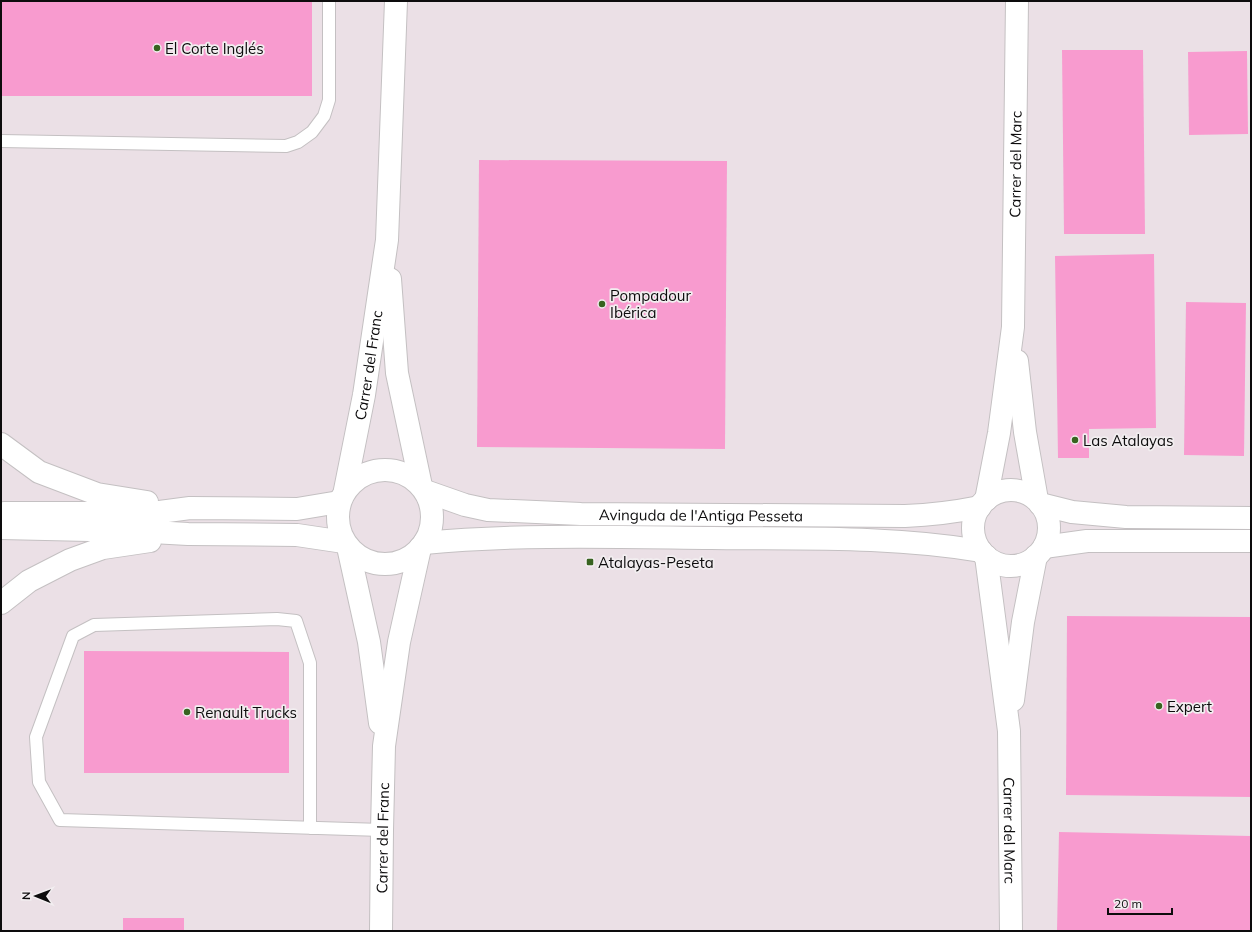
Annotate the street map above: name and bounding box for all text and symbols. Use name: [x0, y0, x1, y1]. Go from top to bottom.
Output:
place label: El Corte Inglés: [165, 39, 264, 58]
marker: El Corte Inglés: [152, 43, 162, 53]
street label: Carrer del Marc: [1005, 111, 1025, 218]
place label: Pompadour Ibérica: [610, 286, 691, 322]
marker: Pompadour Ibérica: [597, 299, 607, 309]
street label: Carrer del Franc: [350, 309, 386, 422]
place label: Las Atalayas: [1083, 431, 1173, 450]
marker: Las Atalayas: [1070, 435, 1080, 445]
street label: Avinguda de l'Antiga Pesseta: [599, 505, 803, 525]
place label: Atalayas-Peseta: [598, 553, 714, 572]
marker: Atalayas-Peseta: [585, 557, 595, 567]
place label: Expert: [1167, 697, 1212, 716]
marker: Expert: [1154, 701, 1164, 711]
place label: Renault Trucks: [195, 703, 297, 722]
marker: Renault Trucks: [182, 707, 192, 717]
street label: Carrer del Marc: [1000, 777, 1020, 884]
street label: Carrer del Franc: [372, 782, 393, 894]
north arrow: [16, 876, 56, 916]
scale bar: [1108, 890, 1172, 916]
text: N: [19, 892, 33, 900]
text: 20 m: [1114, 896, 1142, 911]

